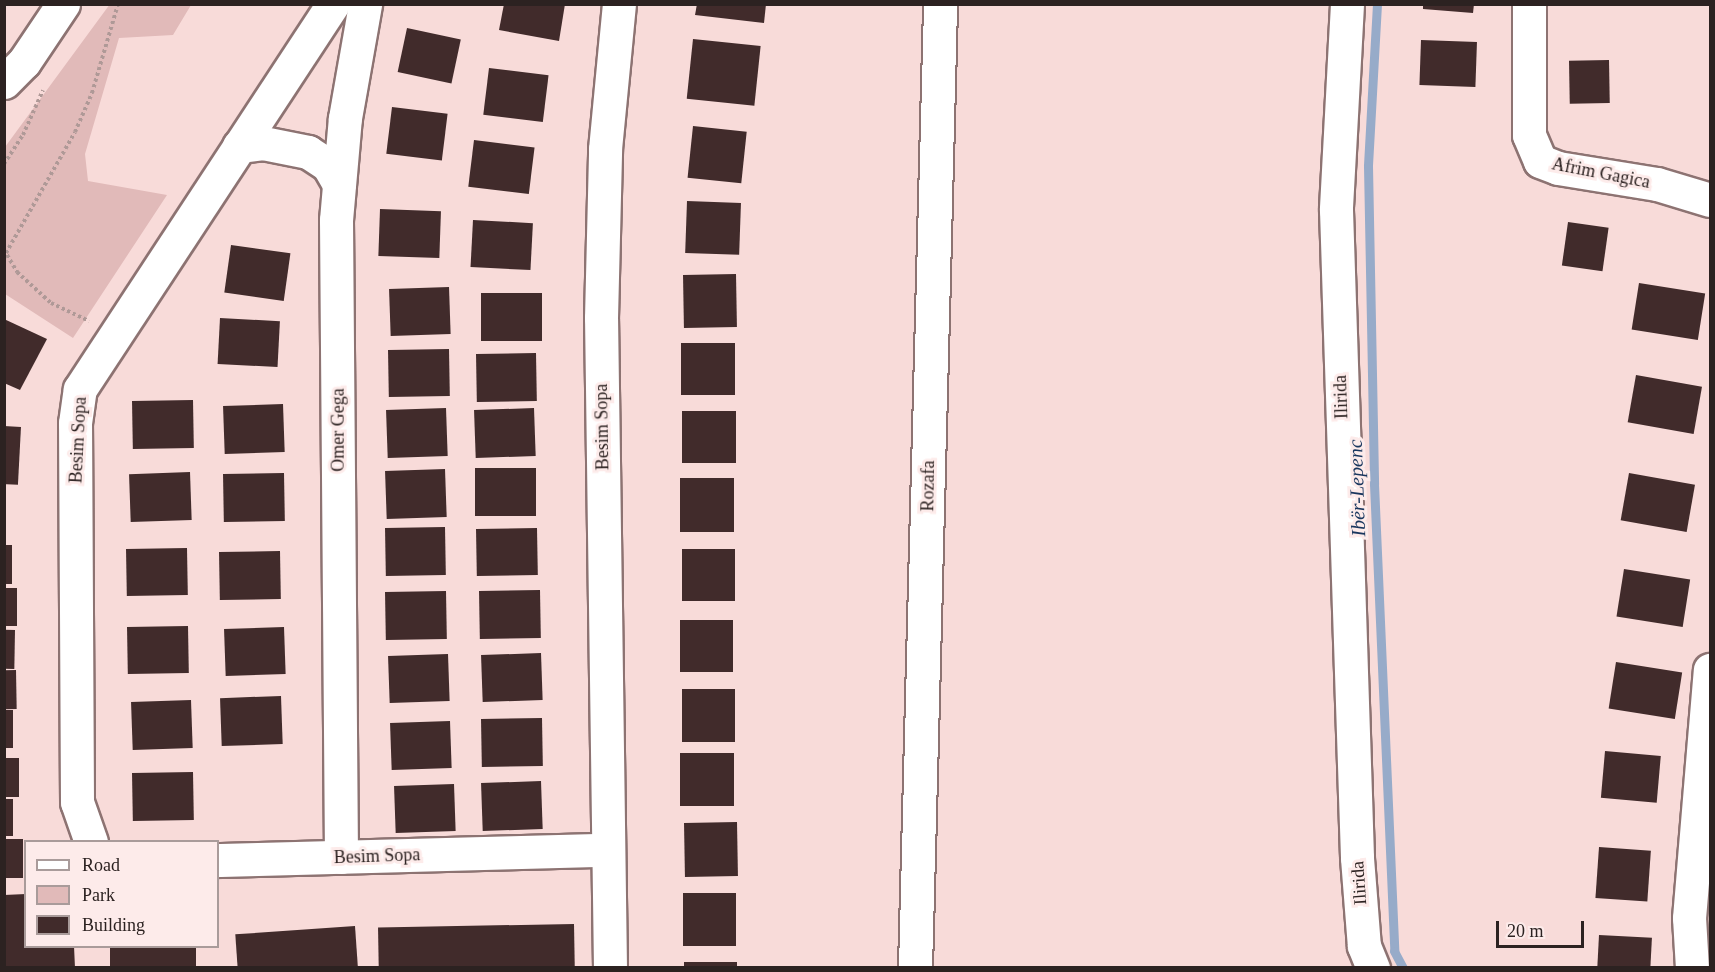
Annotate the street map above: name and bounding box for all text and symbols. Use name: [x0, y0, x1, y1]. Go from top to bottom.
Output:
street label: Afrim Gagica: [1550, 153, 1652, 193]
street label: Ilirida: [1329, 375, 1353, 419]
street label: Besim Sopa: [590, 384, 614, 470]
street label: Omer Gega: [327, 388, 349, 472]
street label: Besim Sopa: [65, 396, 91, 484]
water label: Ibër-Lepenc: [1343, 439, 1371, 537]
street label: Rozafa: [917, 460, 939, 512]
legend: [24, 840, 219, 948]
street label: Besim Sopa: [333, 844, 421, 868]
text: Road: [82, 855, 120, 875]
street label: Ilirida: [1347, 860, 1371, 906]
text: Park: [82, 885, 115, 905]
scale bar: [1499, 909, 1588, 947]
text: Building: [82, 915, 145, 935]
text: 20 m: [1507, 921, 1544, 941]

